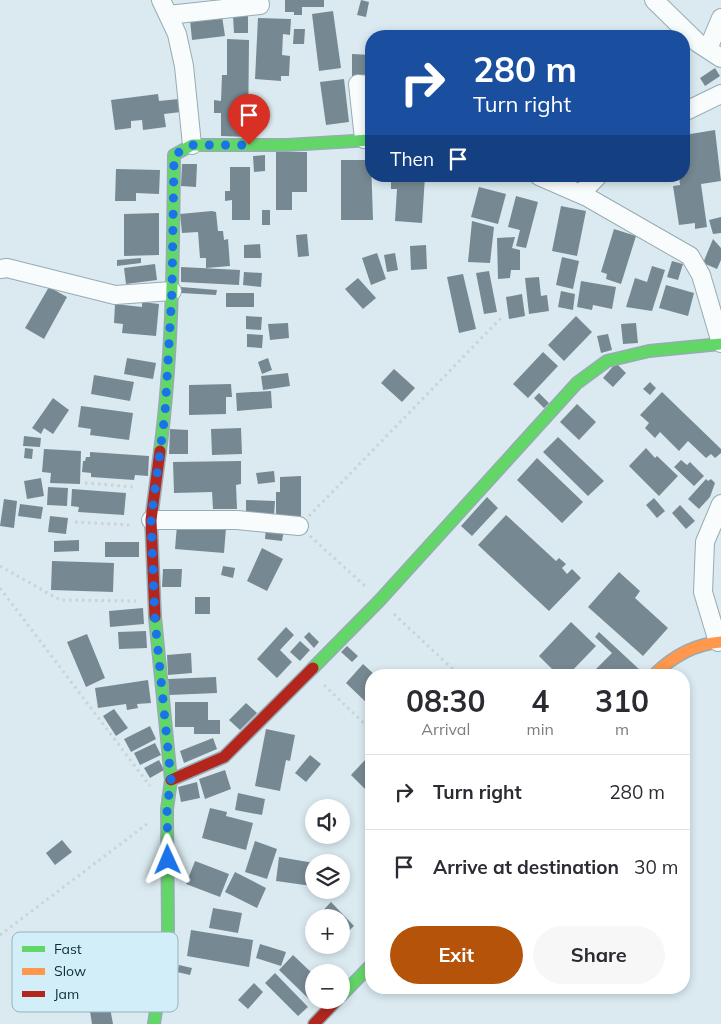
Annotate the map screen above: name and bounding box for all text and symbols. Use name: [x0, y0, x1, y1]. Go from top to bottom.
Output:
text: 280 m: [473, 47, 577, 91]
icon: right: [390, 50, 455, 115]
text: Turn right: [473, 90, 571, 118]
pin: [228, 94, 270, 145]
icon: arrive: [235, 101, 263, 129]
icon: arrive: [444, 145, 472, 173]
text: Then: [390, 147, 434, 171]
text: 08:30: [406, 682, 486, 720]
text: 4: [531, 682, 549, 720]
text: 310: [595, 682, 649, 720]
text: Arrival: [421, 719, 470, 739]
text: min: [527, 719, 554, 739]
text: m: [615, 719, 629, 739]
icon: right: [390, 778, 418, 806]
text: Turn right: [433, 780, 522, 804]
text: 280 m: [609, 780, 665, 804]
map controls: [305, 799, 350, 1009]
button: sound: [305, 799, 350, 844]
position arrow: [141, 833, 193, 885]
icon: arrive: [390, 853, 418, 881]
button: layers: [305, 854, 350, 899]
text: Arrive at destination: [433, 855, 619, 879]
text: 30 m: [634, 855, 678, 879]
button: +: [305, 909, 350, 954]
button: Exit: [390, 926, 523, 984]
button: Share: [533, 926, 665, 984]
legend: [12, 932, 178, 1012]
text: Fast: [54, 940, 82, 958]
text: Slow: [54, 962, 86, 980]
button: −: [305, 964, 350, 1009]
text: Jam: [54, 985, 79, 1003]

